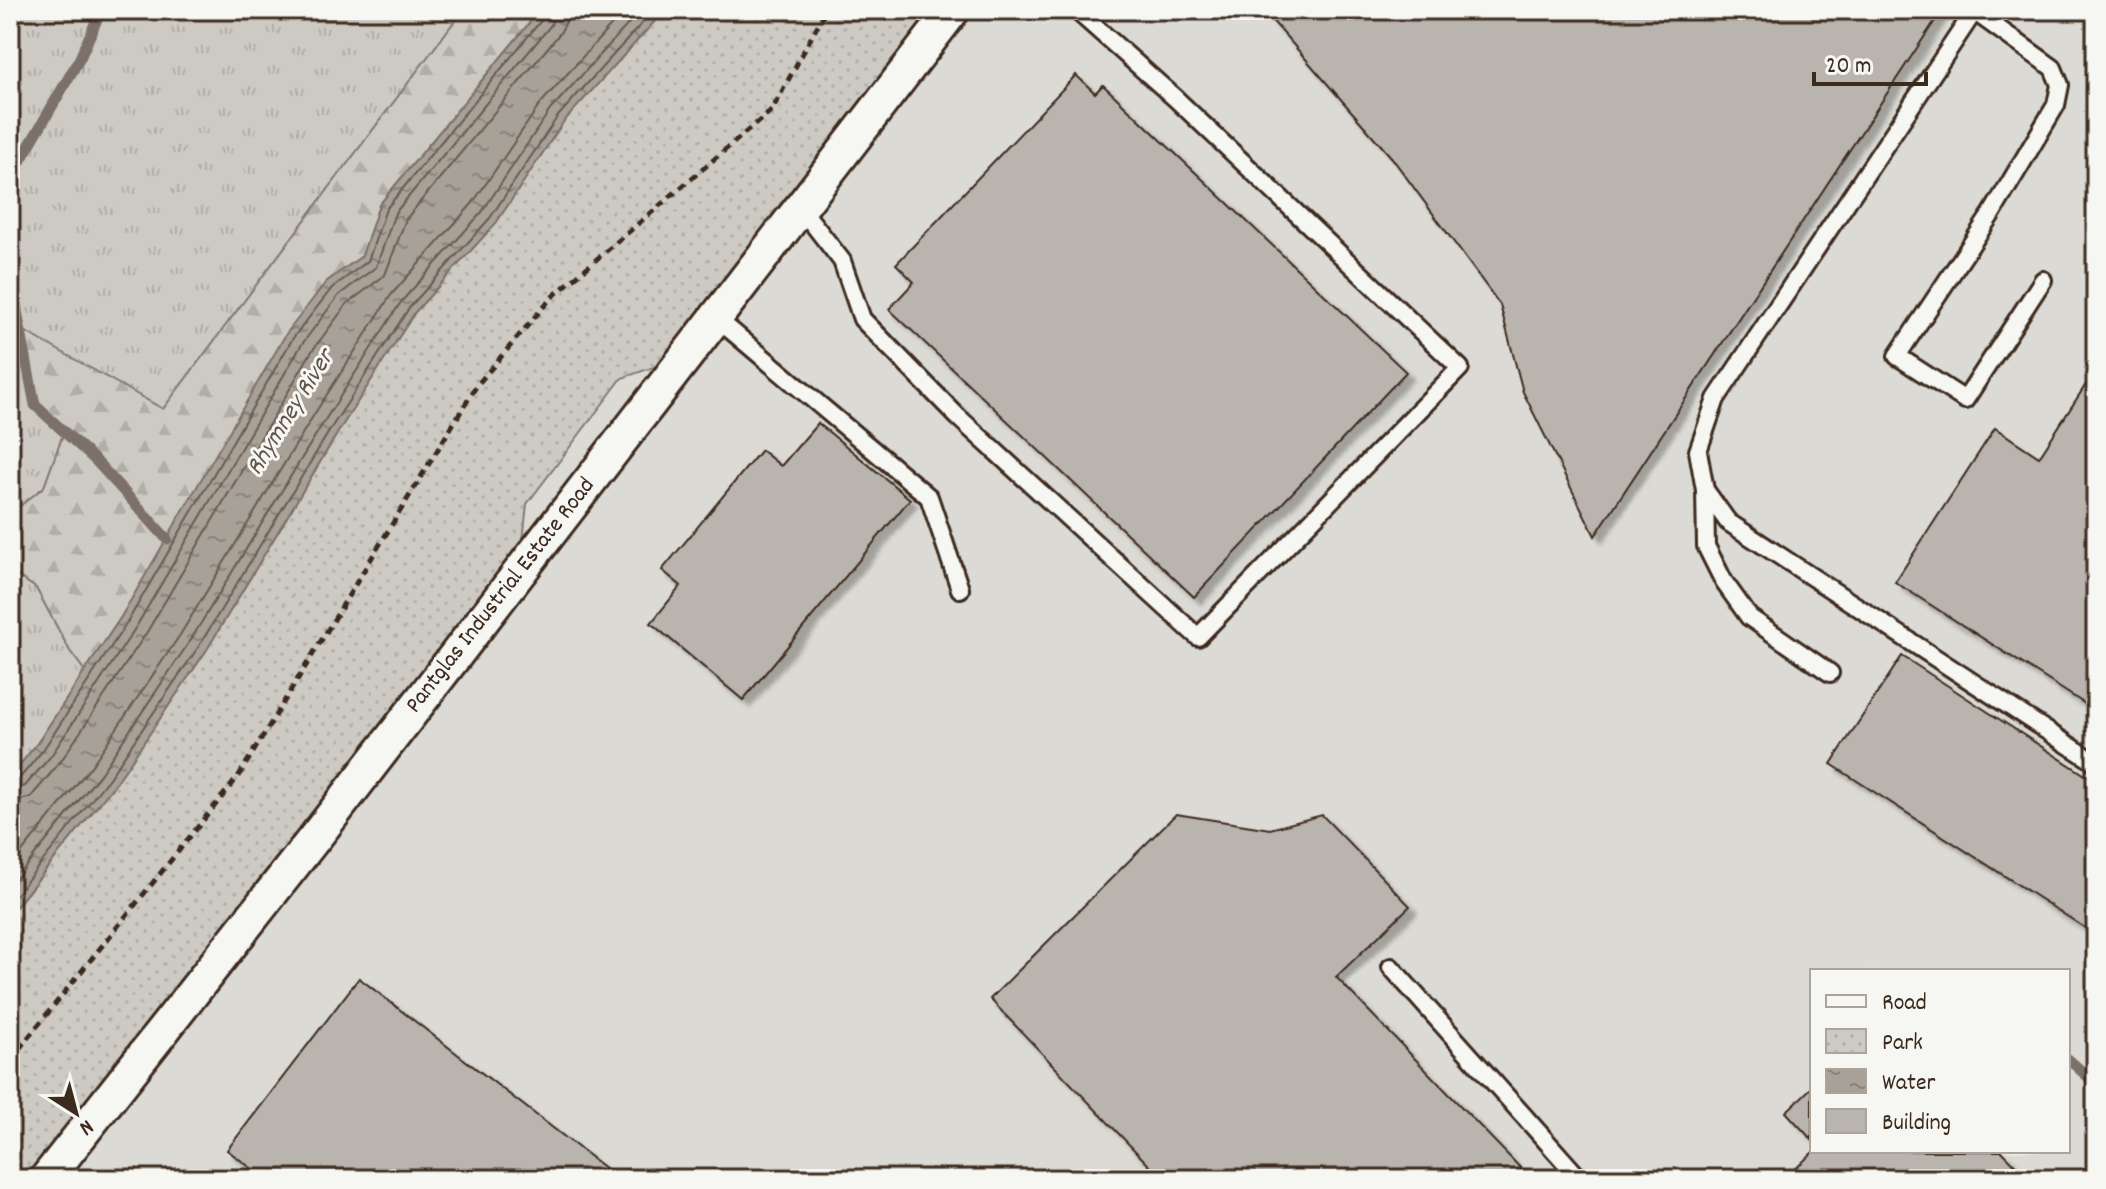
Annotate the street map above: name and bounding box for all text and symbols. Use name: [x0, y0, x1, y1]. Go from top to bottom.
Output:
scale bar: [1814, 36, 1926, 86]
text: 20 m: [1826, 50, 1872, 84]
water label: Rhymney River: [238, 340, 346, 483]
street label: Pantglas Industrial Estate Road: [398, 471, 604, 721]
legend: [1810, 969, 2070, 1153]
text: Road: [1882, 987, 1927, 1021]
text: Park: [1882, 1027, 1923, 1061]
text: Water: [1882, 1067, 1935, 1101]
north arrow: [36, 1073, 116, 1153]
text: Building: [1882, 1107, 1951, 1141]
text: N: [72, 1111, 99, 1142]

